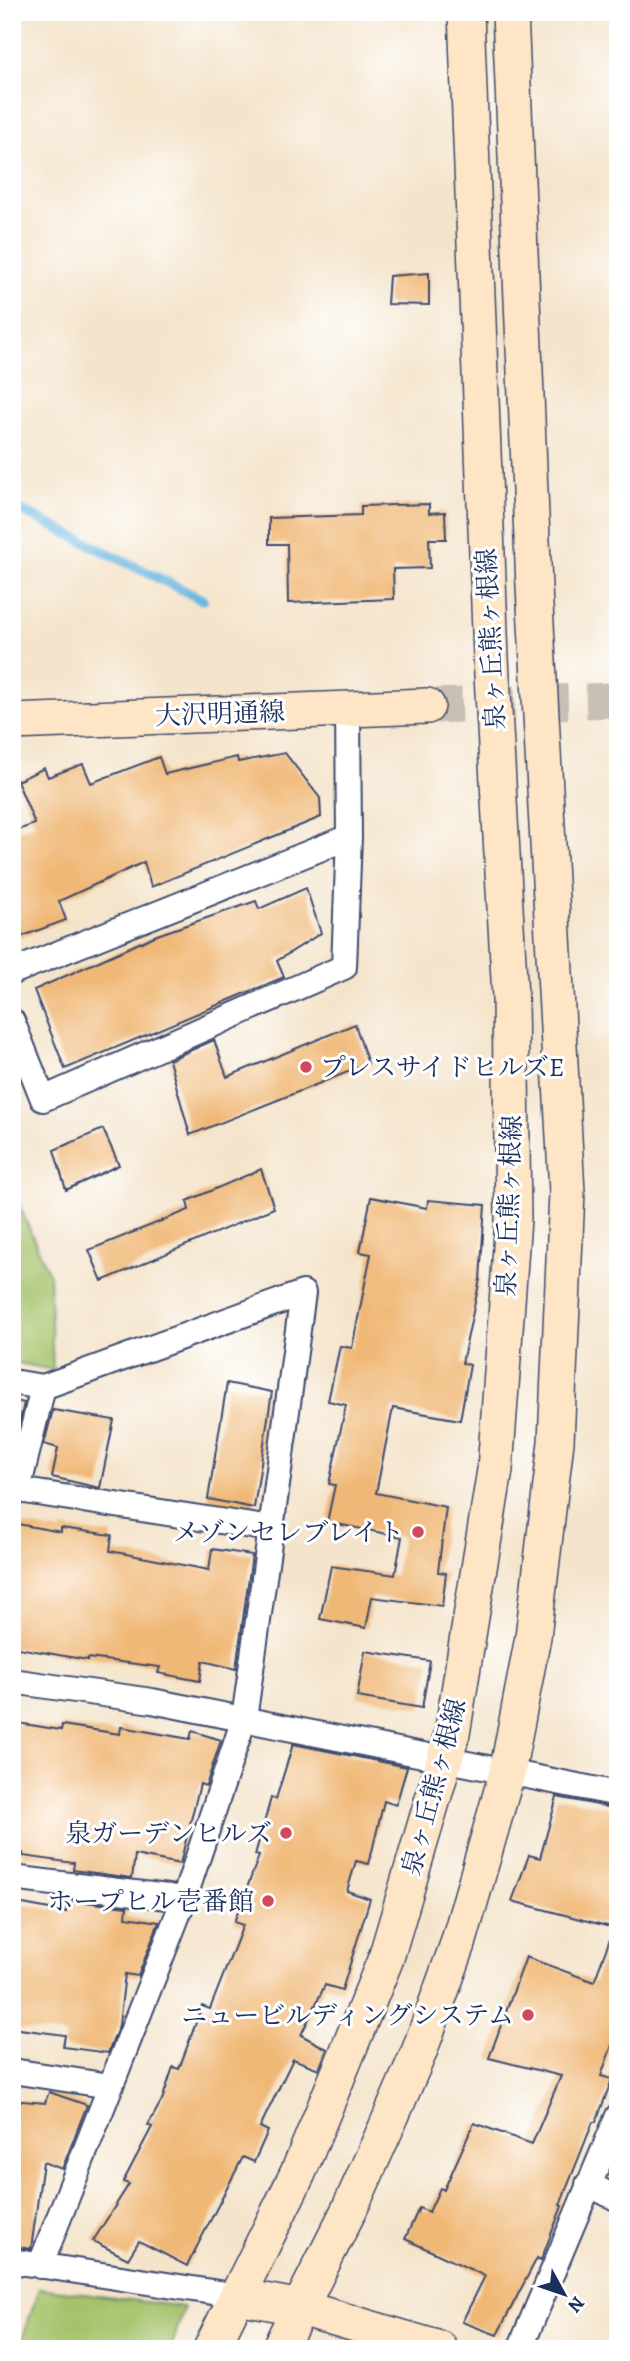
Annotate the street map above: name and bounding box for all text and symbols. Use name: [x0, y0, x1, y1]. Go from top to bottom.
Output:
street label: 泉ヶ丘熊ヶ根線: [469, 547, 513, 731]
street label: 大沢明通線: [154, 694, 286, 734]
place label: プレスサイドヒルズE: [320, 1050, 564, 1085]
marker: プレスサイドヒルズE: [298, 1059, 314, 1075]
street label: 泉ヶ丘熊ヶ根線: [488, 1114, 530, 1298]
place label: メゾンセレブレイト: [173, 1515, 404, 1550]
marker: メゾンセレブレイト: [410, 1524, 426, 1540]
street label: 泉ヶ丘熊ヶ根線: [394, 1695, 474, 1879]
place label: 泉ガーデンヒルズ: [65, 1816, 272, 1851]
marker: 泉ガーデンヒルズ: [278, 1825, 294, 1841]
place label: ホープヒル壱番館: [47, 1884, 254, 1919]
marker: ホープヒル壱番館: [260, 1893, 276, 1909]
place label: ニュービルディングシステム: [181, 1998, 514, 2033]
marker: ニュービルディングシステム: [520, 2007, 536, 2023]
north arrow: [528, 2260, 598, 2330]
text: N: [562, 2291, 591, 2318]

